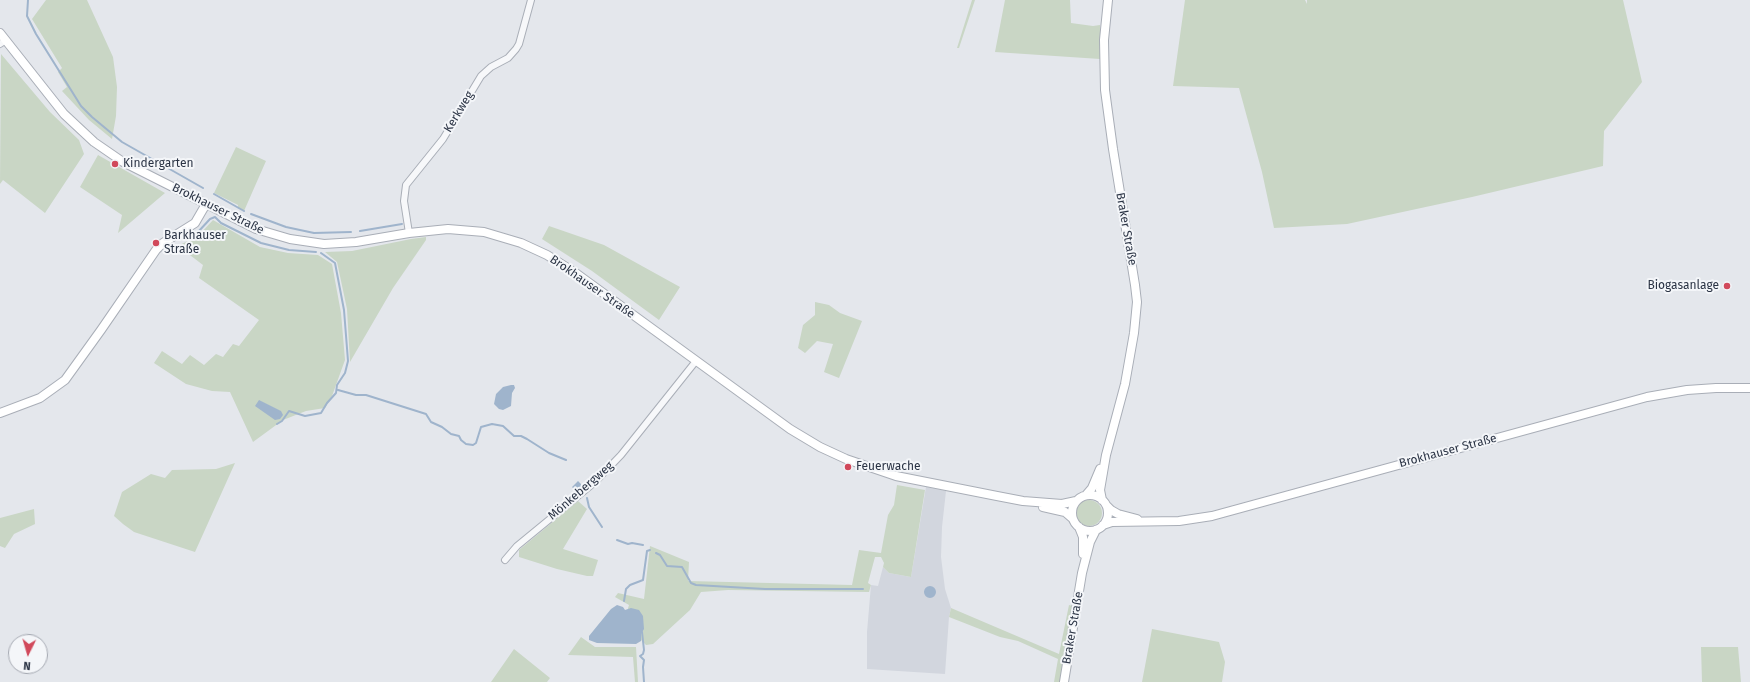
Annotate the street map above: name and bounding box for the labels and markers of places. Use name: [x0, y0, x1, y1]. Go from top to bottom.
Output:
place label: Kindergarten: [123, 157, 194, 171]
marker: Kindergarten: [110, 159, 120, 169]
place label: Barkhauser Straße: [164, 229, 226, 257]
marker: Barkhauser Straße: [151, 238, 161, 248]
place label: Biogasanlage: [1647, 279, 1719, 293]
marker: Biogasanlage: [1722, 281, 1732, 291]
place label: Feuerwache: [856, 460, 920, 474]
marker: Feuerwache: [843, 462, 853, 472]

